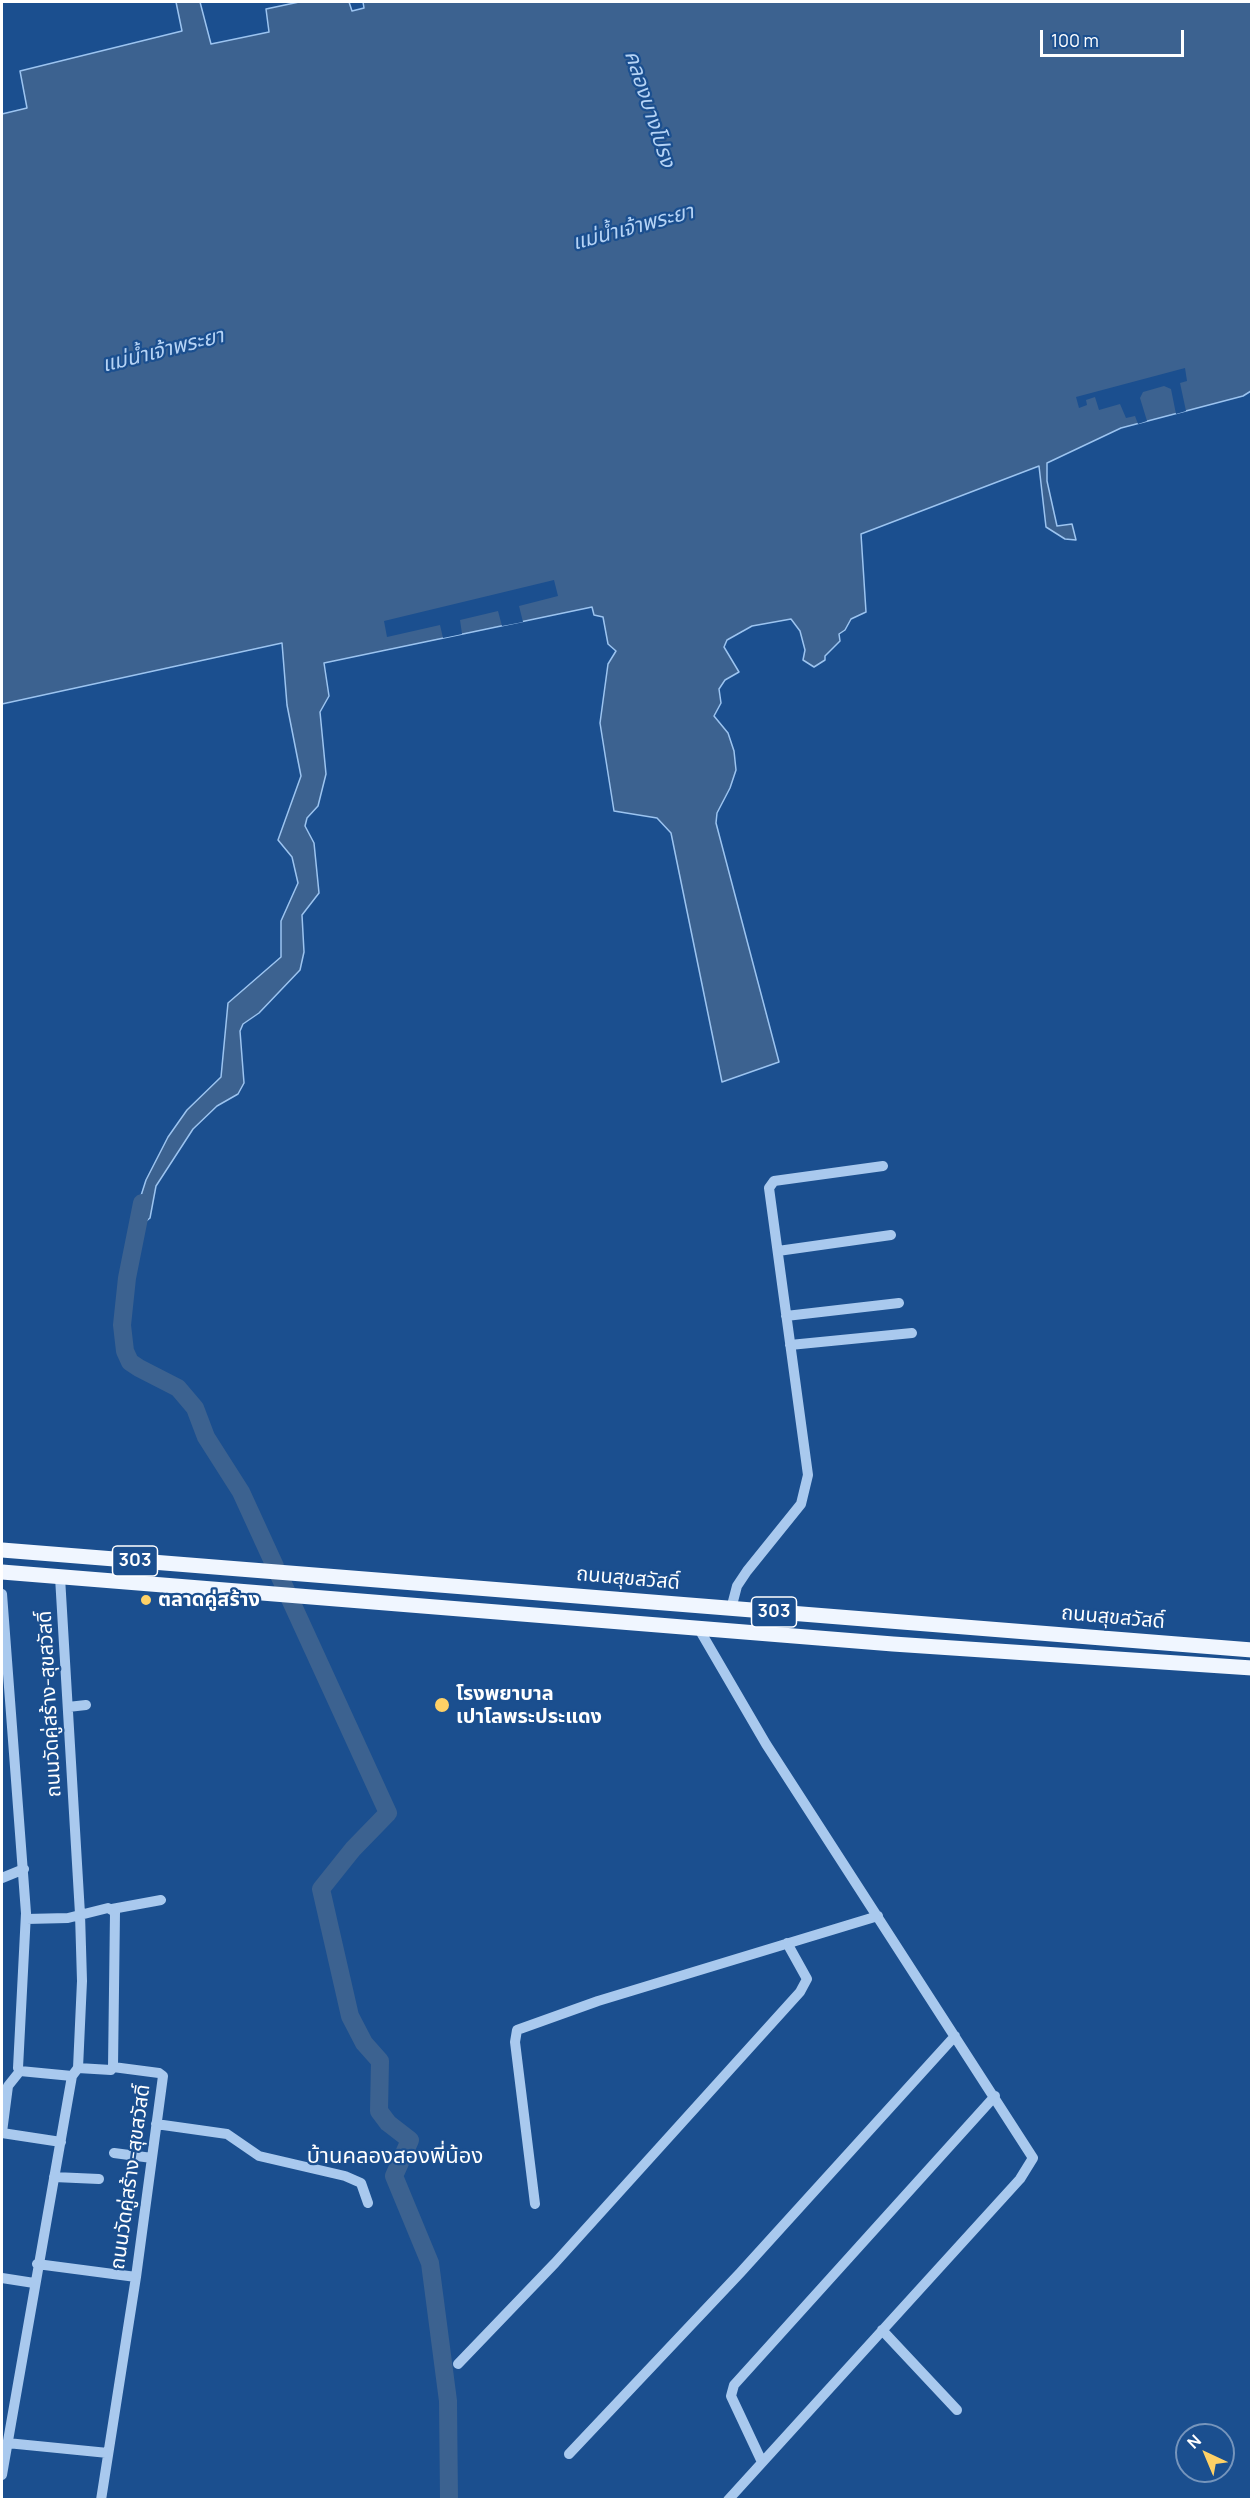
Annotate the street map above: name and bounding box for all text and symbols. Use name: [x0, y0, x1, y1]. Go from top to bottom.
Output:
scale bar: [1043, 18, 1187, 56]
text: 100 m: [1051, 28, 1099, 52]
water label: คลองบางโปรง: [618, 47, 680, 171]
water label: แม่น้ำเจ้าพระยา: [570, 200, 696, 256]
water label: แม่น้ำเจ้าพระยา: [100, 324, 226, 378]
road number: 303: [112, 1546, 158, 1576]
street label: ถนนสุขสวัสดิ์: [575, 1563, 681, 1595]
place label: ตลาดคู่สร้าง: [158, 1588, 260, 1612]
marker: ตลาดคู่สร้าง: [139, 1593, 153, 1607]
road number: 303: [752, 1597, 796, 1627]
street label: ถนนสุขสวัสดิ์: [1060, 1602, 1166, 1634]
street label: ถนนวัดคู่สร้าง-สุขสวัสดิ์: [33, 1610, 67, 1798]
place label: โรงพยาบาล เปาโลพระประแดง: [456, 1682, 602, 1729]
marker: โรงพยาบาล เปาโลพระประแดง: [433, 1696, 451, 1714]
street label: ถนนวัดคู่สร้าง-สุขสวัสดิ์: [106, 2083, 156, 2271]
district label: บ้านคลองสองพี่น้อง: [307, 2144, 483, 2170]
north arrow: [1175, 2423, 1235, 2483]
text: N: [1182, 2430, 1206, 2453]

